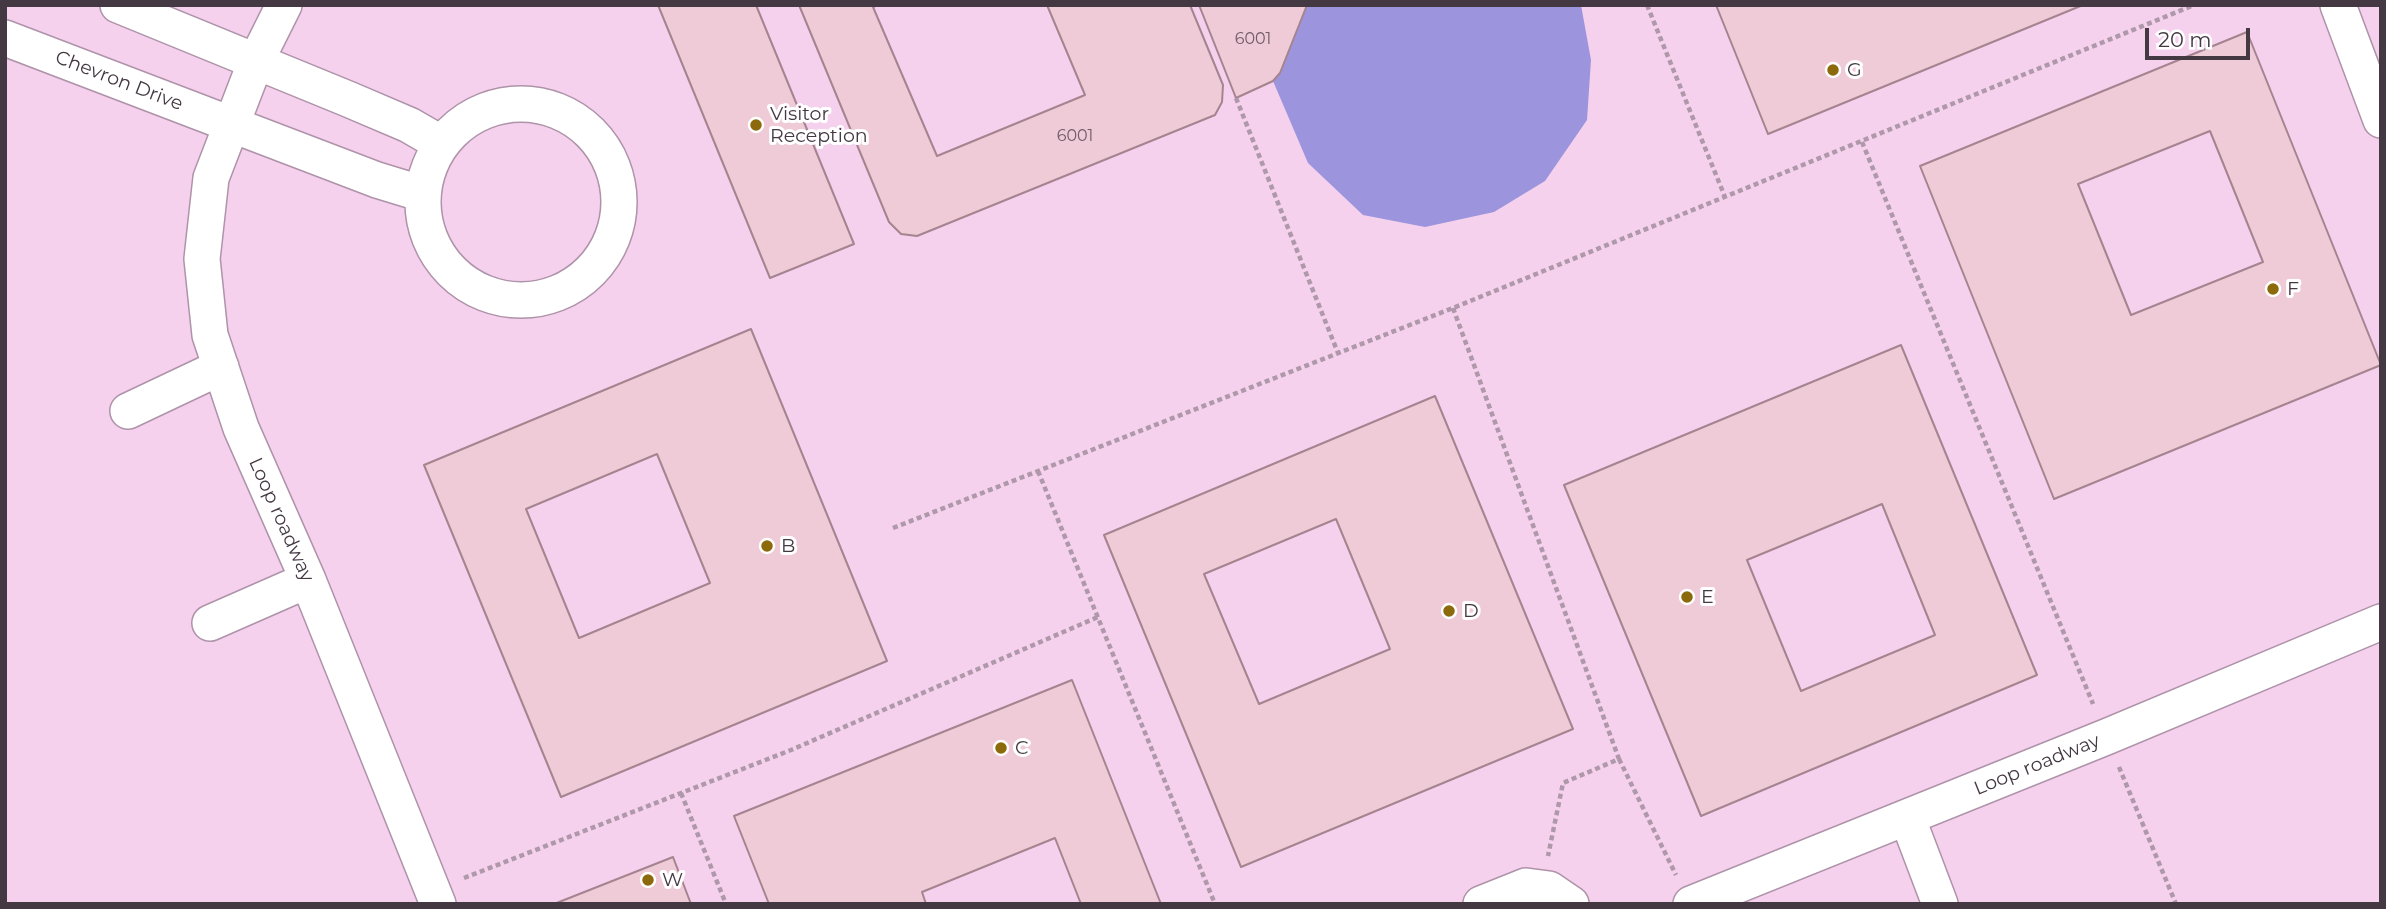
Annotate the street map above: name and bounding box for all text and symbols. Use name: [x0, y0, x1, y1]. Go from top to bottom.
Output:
scale bar: [2148, 14, 2253, 58]
text: 20 m: [2158, 27, 2212, 52]
house number: 6001: [1235, 29, 1271, 49]
street label: Chevron Drive: [52, 46, 186, 116]
place label: G: [1847, 59, 1862, 81]
marker: G: [1825, 62, 1841, 78]
place label: Visitor Reception: [770, 103, 868, 147]
marker: Visitor Reception: [748, 117, 764, 133]
house number: 6001: [1057, 126, 1093, 146]
place label: F: [2287, 278, 2299, 300]
marker: F: [2265, 281, 2281, 297]
street label: Loop roadway: [243, 454, 319, 586]
place label: B: [781, 535, 795, 557]
marker: B: [759, 538, 775, 554]
place label: E: [1701, 586, 1714, 608]
marker: E: [1679, 589, 1695, 605]
place label: D: [1463, 600, 1479, 622]
marker: D: [1441, 603, 1457, 619]
street label: Loop roadway: [1971, 729, 2103, 801]
place label: C: [1015, 737, 1028, 759]
marker: C: [993, 740, 1009, 756]
place label: W: [662, 869, 683, 891]
marker: W: [640, 872, 656, 888]

